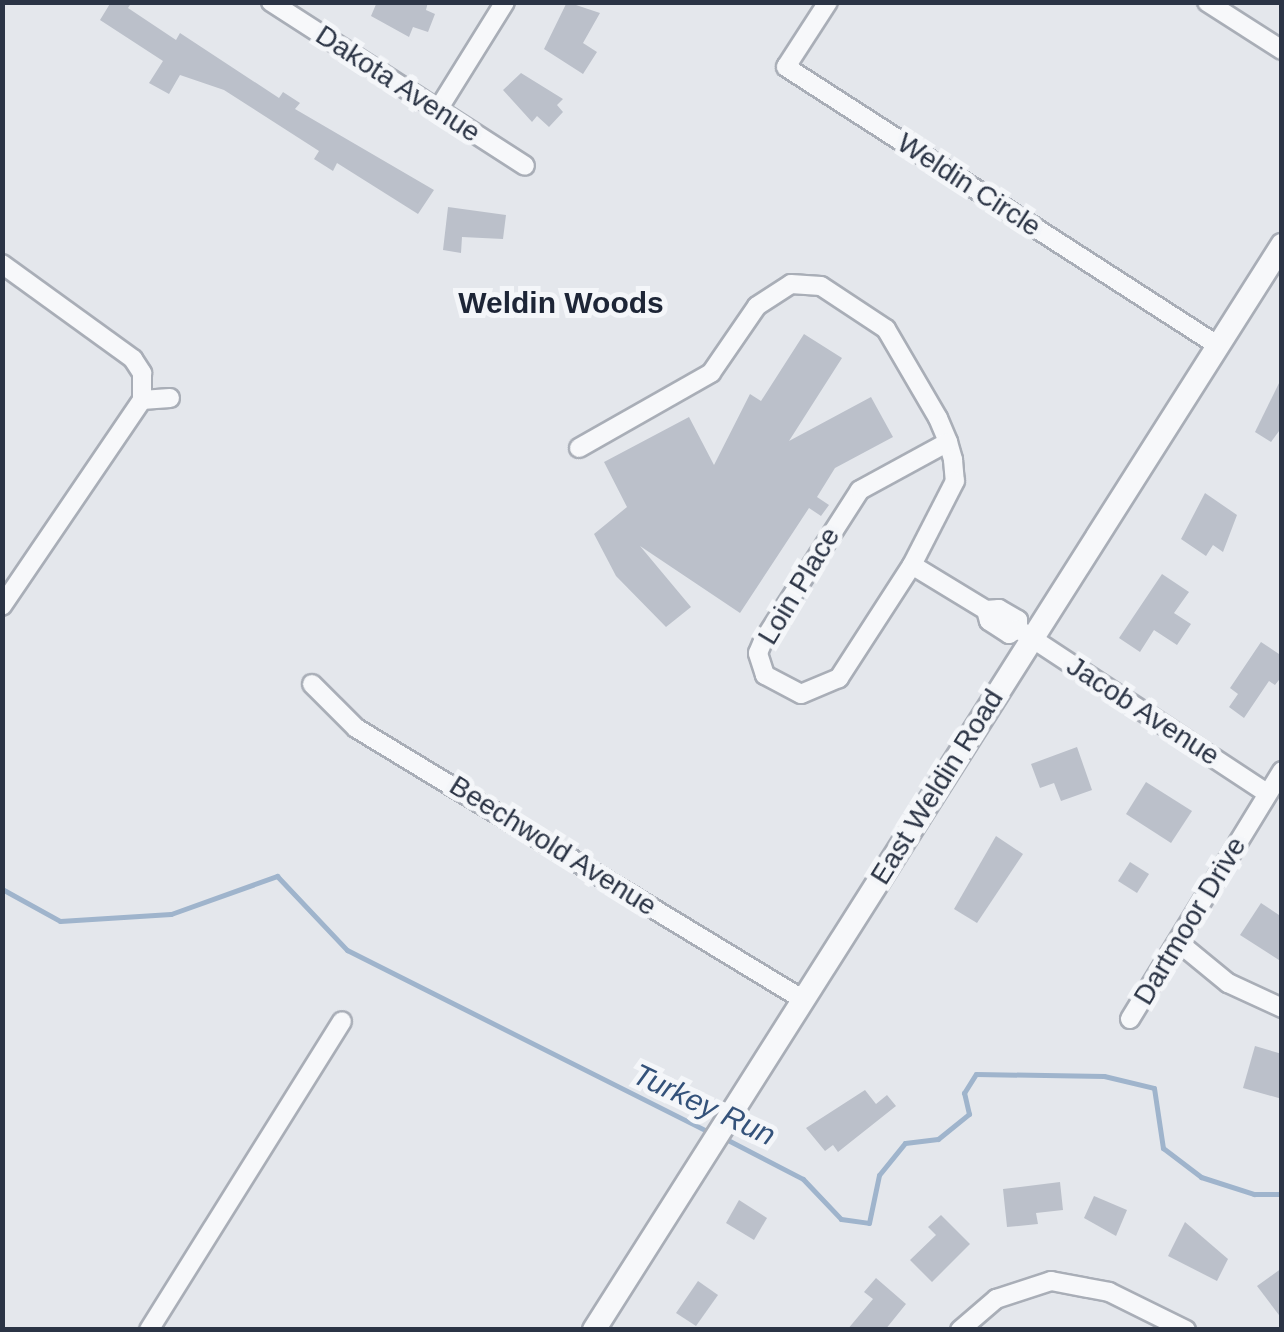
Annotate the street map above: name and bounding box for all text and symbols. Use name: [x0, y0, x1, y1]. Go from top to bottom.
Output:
street label: Dakota Avenue: [309, 18, 487, 150]
street label: Weldin Circle: [891, 126, 1047, 244]
district label: Weldin Woods: [458, 285, 664, 321]
street label: Loin Place: [751, 521, 847, 651]
street label: Jacob Avenue: [1060, 649, 1226, 773]
street label: East Weldin Road: [864, 683, 1010, 891]
street label: Beechwold Avenue: [443, 768, 663, 924]
street label: Dartmoor Drive: [1127, 831, 1253, 1011]
water label: Turkey Run: [627, 1056, 781, 1154]

